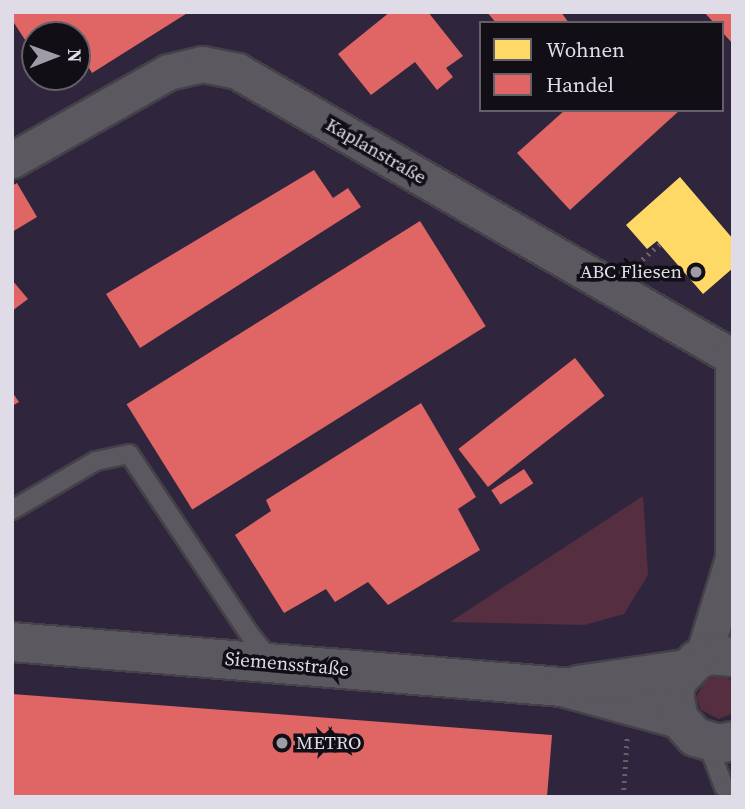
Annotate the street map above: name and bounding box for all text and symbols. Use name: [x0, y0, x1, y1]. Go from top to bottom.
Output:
north arrow: [21, 21, 91, 91]
legend: [479, 21, 724, 112]
text: Wohnen: [546, 35, 625, 64]
text: N: [62, 49, 88, 63]
text: Handel: [546, 70, 614, 99]
street label: Kaplanstraße: [322, 113, 430, 189]
place label: ABC Fliesen: [580, 261, 682, 283]
marker: ABC Fliesen: [688, 264, 704, 280]
street label: Siemensstraße: [224, 647, 350, 681]
place label: METRO: [296, 732, 361, 754]
marker: METRO: [274, 735, 290, 751]

